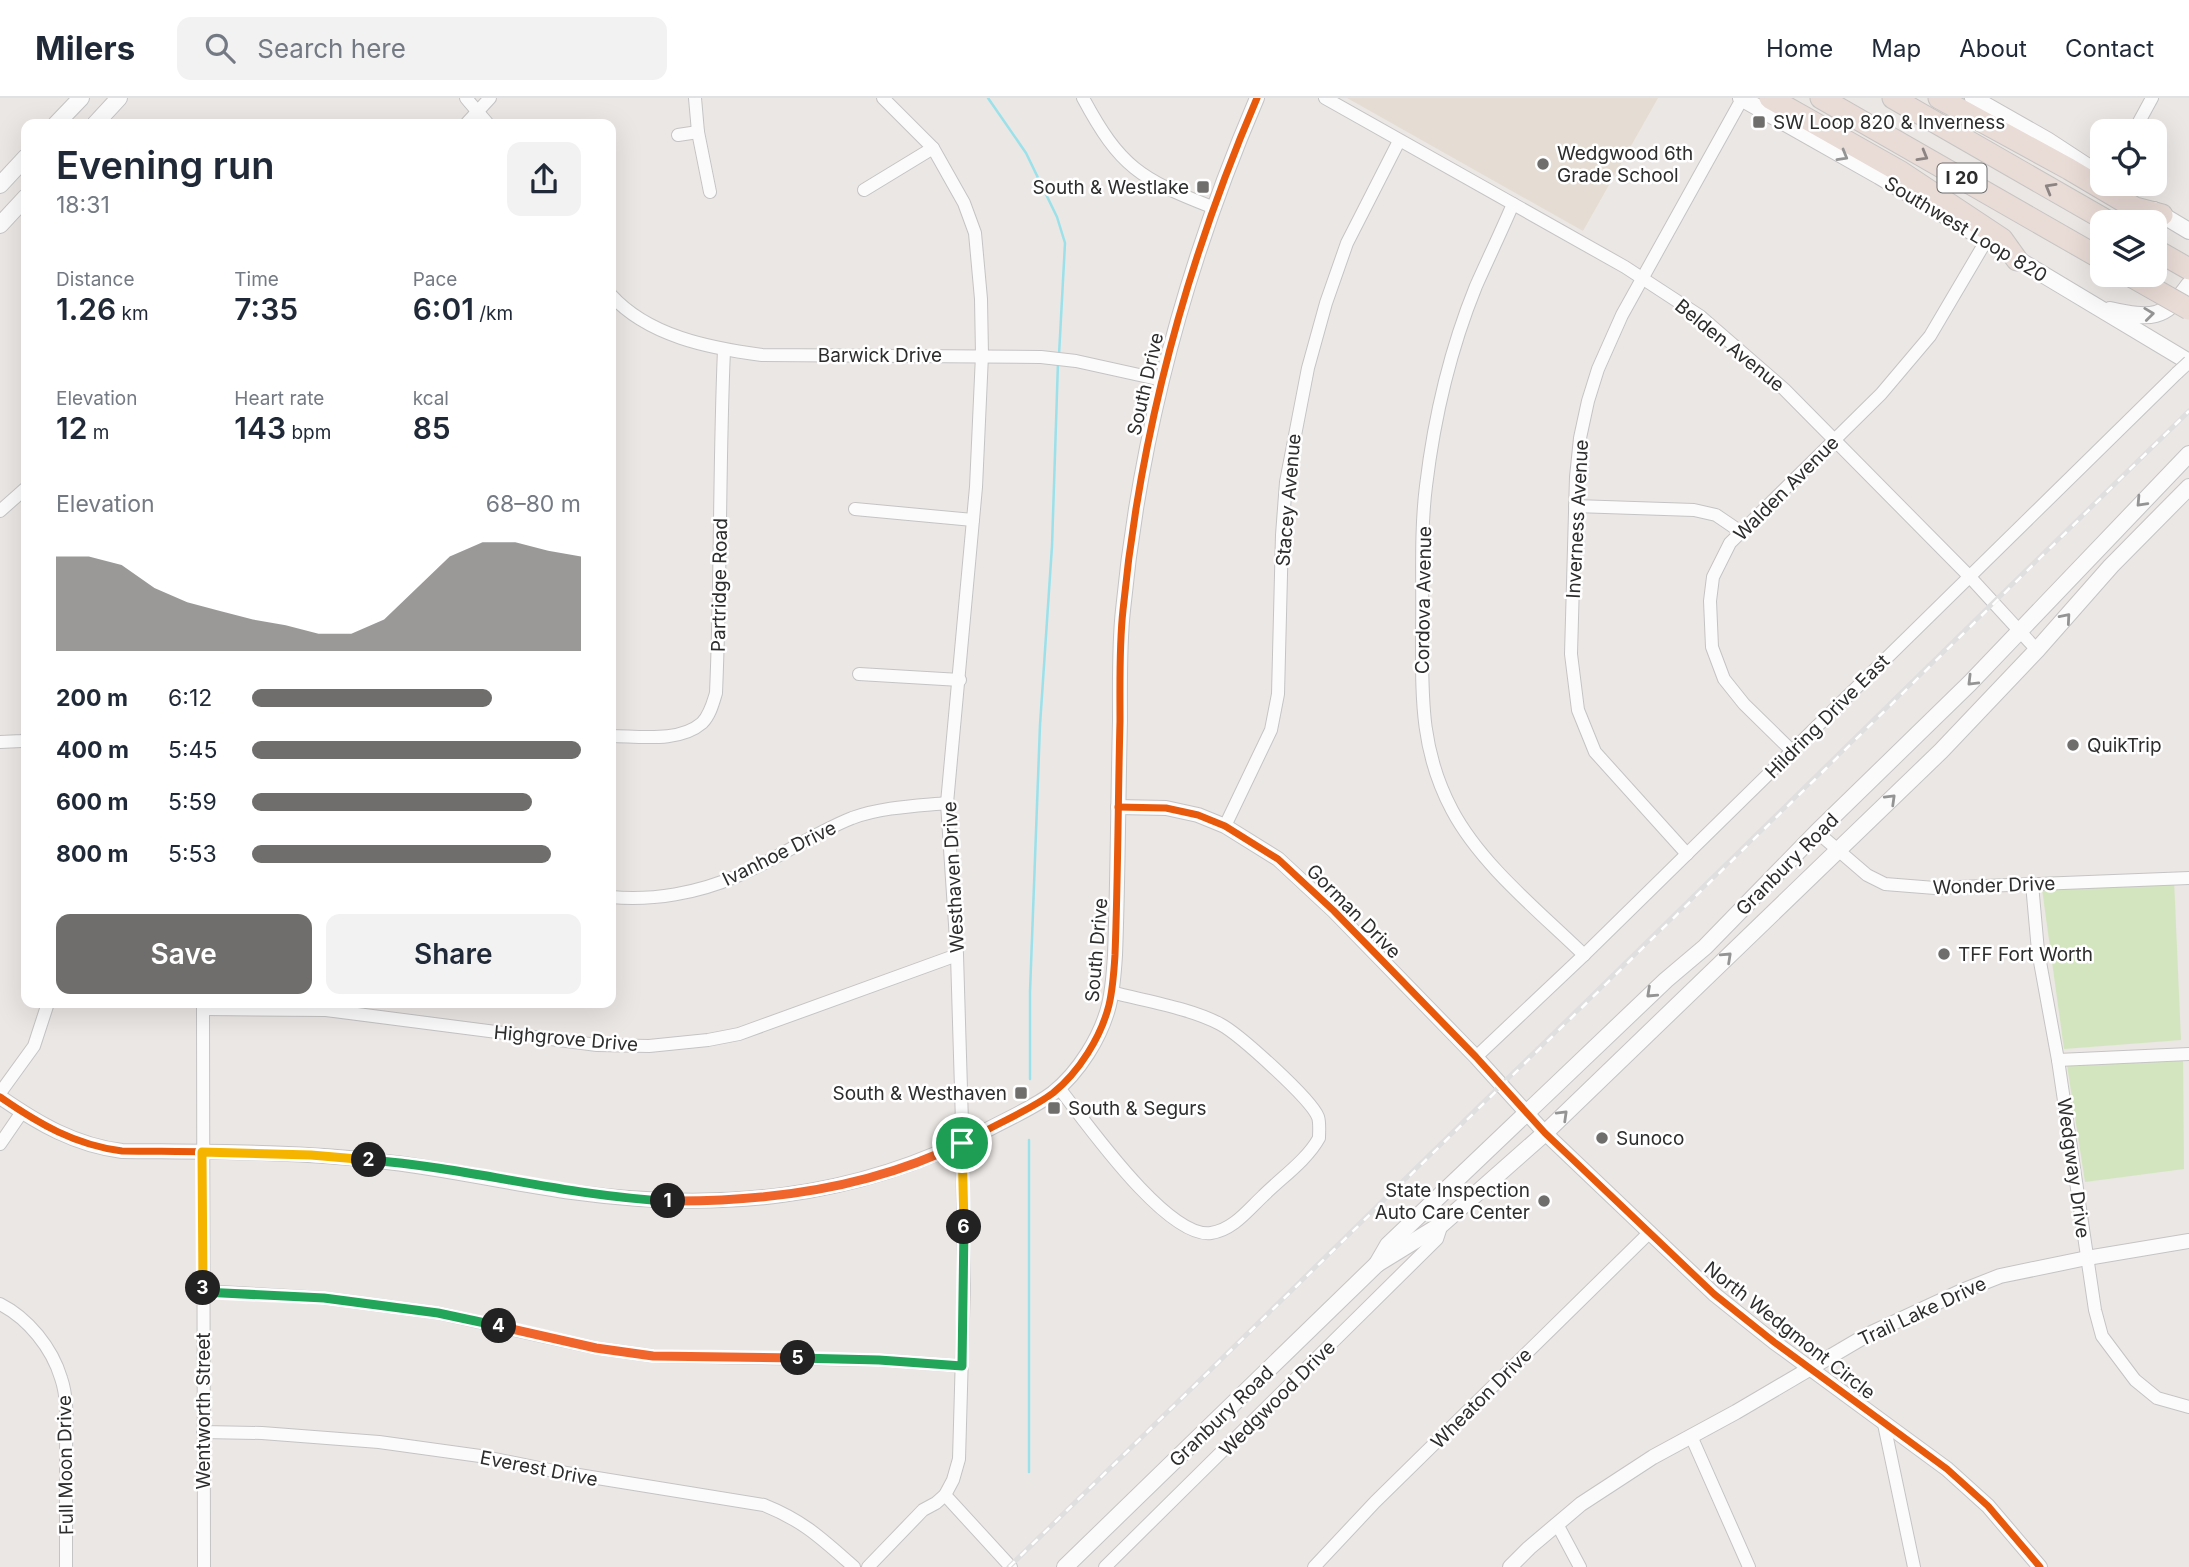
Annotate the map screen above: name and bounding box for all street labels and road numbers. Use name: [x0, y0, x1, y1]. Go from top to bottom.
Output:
road number: I 20: [1938, 164, 1986, 192]
street label: Southwest Loop 820: [1880, 172, 2051, 287]
street label: Belden Avenue: [1670, 294, 1789, 397]
street label: South Drive: [1122, 330, 1168, 438]
street label: Barwick Drive: [818, 344, 942, 367]
street label: Walden Avenue: [1729, 431, 1844, 546]
street label: Stacey Avenue: [1271, 433, 1306, 568]
street label: Inverness Avenue: [1562, 439, 1593, 599]
street label: Partridge Road: [707, 518, 732, 652]
street label: Cordova Avenue: [1411, 526, 1436, 674]
street label: Hildring Drive East: [1761, 650, 1894, 783]
street label: Westhaven Drive: [938, 801, 969, 953]
street label: Granbury Road: [1731, 808, 1843, 920]
street label: Ivanhoe Drive: [719, 816, 840, 891]
street label: Gorman Drive: [1302, 859, 1406, 963]
street label: Wonder Drive: [1932, 872, 2056, 899]
street label: South Drive: [1080, 897, 1113, 1003]
street label: Highgrove Drive: [493, 1021, 639, 1056]
street label: Wedgway Drive: [2052, 1097, 2095, 1240]
street label: North Wedgmont Circle: [1700, 1256, 1880, 1404]
street label: Trail Lake Drive: [1855, 1272, 1990, 1351]
street label: Wentworth Street: [192, 1332, 215, 1490]
street label: Wedgwood Drive: [1215, 1336, 1340, 1461]
street label: Wheaton Drive: [1426, 1343, 1537, 1454]
street label: Granbury Road: [1165, 1361, 1278, 1472]
street label: Full Moon Drive: [53, 1395, 78, 1535]
street label: Everest Drive: [478, 1446, 600, 1491]

